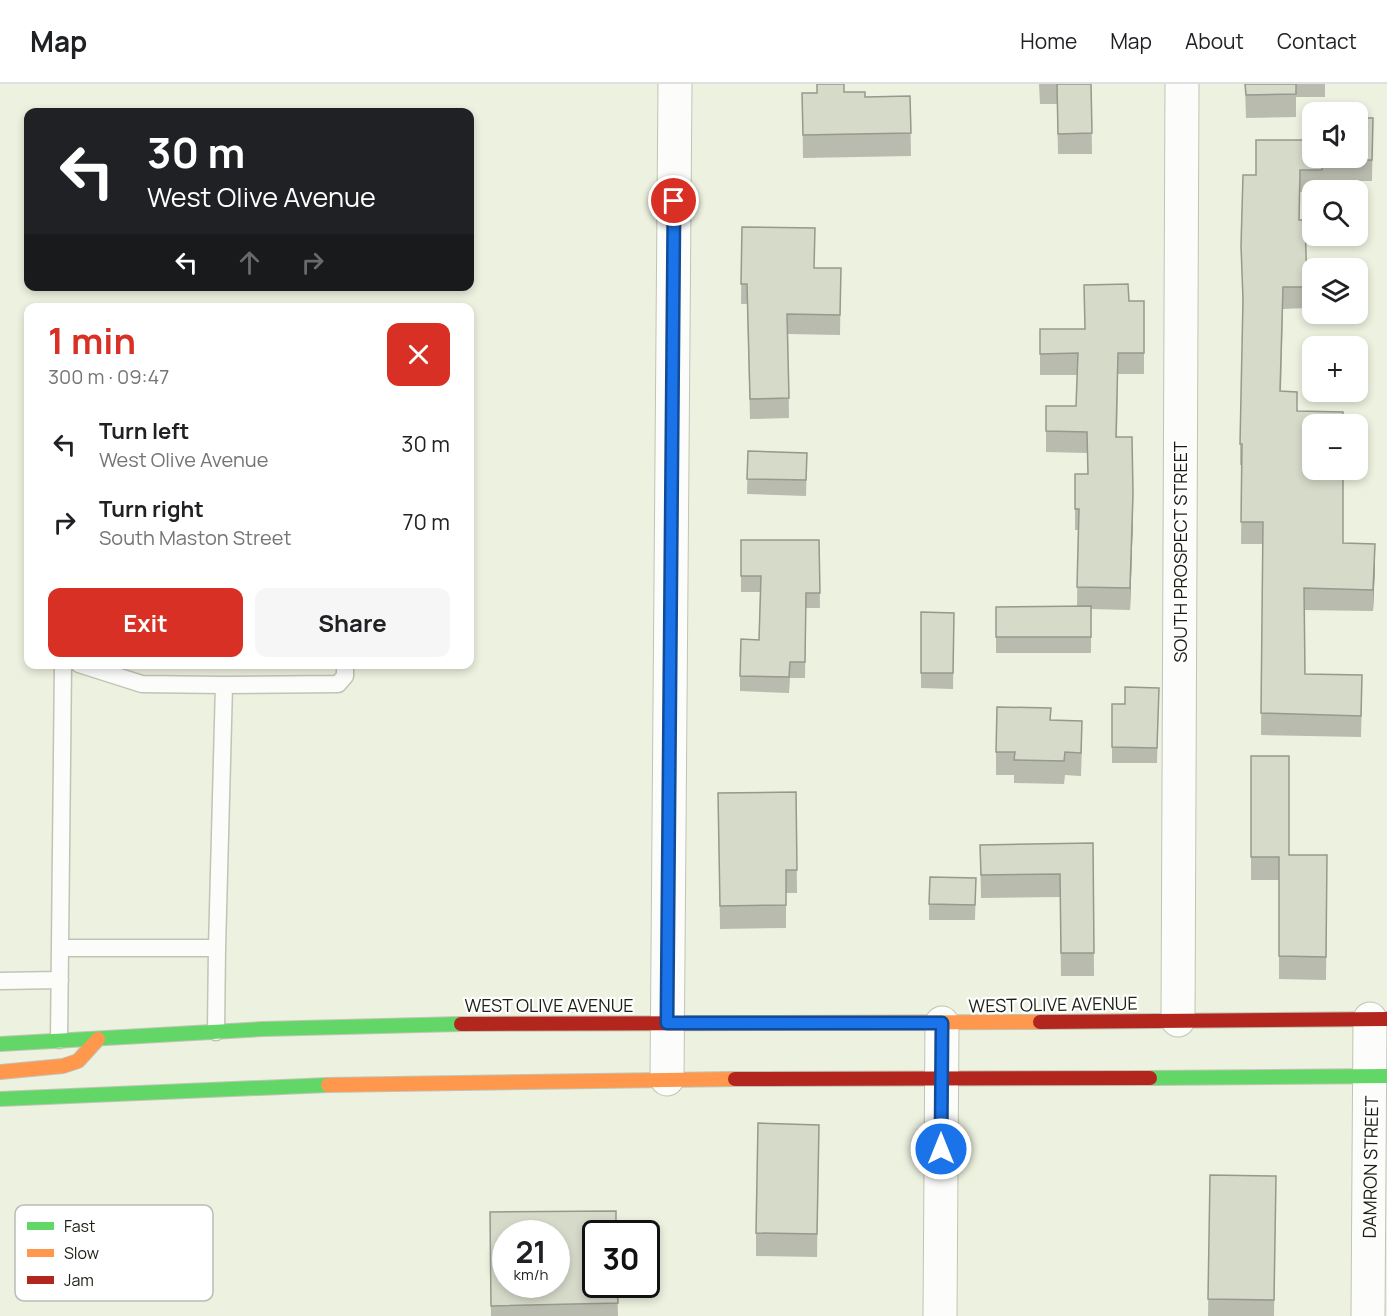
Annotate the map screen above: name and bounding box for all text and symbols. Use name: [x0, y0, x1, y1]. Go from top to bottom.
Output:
text: Map: [30, 22, 87, 60]
text: Home: [1020, 27, 1077, 55]
text: Map: [1110, 27, 1152, 55]
text: About: [1185, 27, 1244, 55]
text: Contact: [1277, 27, 1357, 55]
map controls: [1302, 102, 1368, 480]
button: sound: [1302, 102, 1368, 168]
text: 30 m: [147, 123, 245, 181]
icon: left: [48, 132, 126, 210]
pin: [648, 175, 699, 226]
text: West Olive Avenue: [147, 178, 376, 215]
button: search: [1302, 180, 1368, 246]
icon: arrive: [657, 184, 690, 217]
icon: left: [170, 246, 203, 279]
icon: ahead: [233, 246, 266, 279]
icon: right: [296, 246, 329, 279]
button: layers: [1302, 258, 1368, 324]
text: 1 min: [48, 316, 136, 365]
button: close: [387, 323, 450, 386]
button: +: [1302, 336, 1368, 402]
text: 300 m · 09:47: [48, 363, 169, 390]
button: −: [1302, 414, 1368, 480]
text: Turn left: [99, 416, 189, 446]
icon: left: [48, 428, 81, 461]
text: 30 m: [401, 429, 450, 459]
street label: SOUTH PROSPECT STREET: [1168, 441, 1192, 663]
text: West Olive Avenue: [99, 446, 268, 473]
text: Turn right: [99, 494, 204, 524]
icon: right: [48, 506, 81, 539]
text: 70 m: [402, 507, 450, 537]
text: South Maston Street: [99, 524, 291, 551]
button: Exit: [48, 588, 243, 657]
button: Share: [255, 588, 450, 657]
street label: WEST OLIVE AVENUE: [968, 991, 1138, 1017]
street label: WEST OLIVE AVENUE: [464, 993, 634, 1017]
street label: DAMRON STREET: [1357, 1095, 1383, 1239]
position arrow: [909, 1117, 973, 1181]
legend: [15, 1205, 213, 1301]
text: Fast: [64, 1215, 95, 1237]
speed limit sign: 30: [582, 1220, 660, 1298]
text: 21: [515, 1231, 547, 1272]
text: Slow: [64, 1242, 99, 1264]
text: km/h: [514, 1264, 548, 1285]
text: Jam: [64, 1269, 94, 1291]

